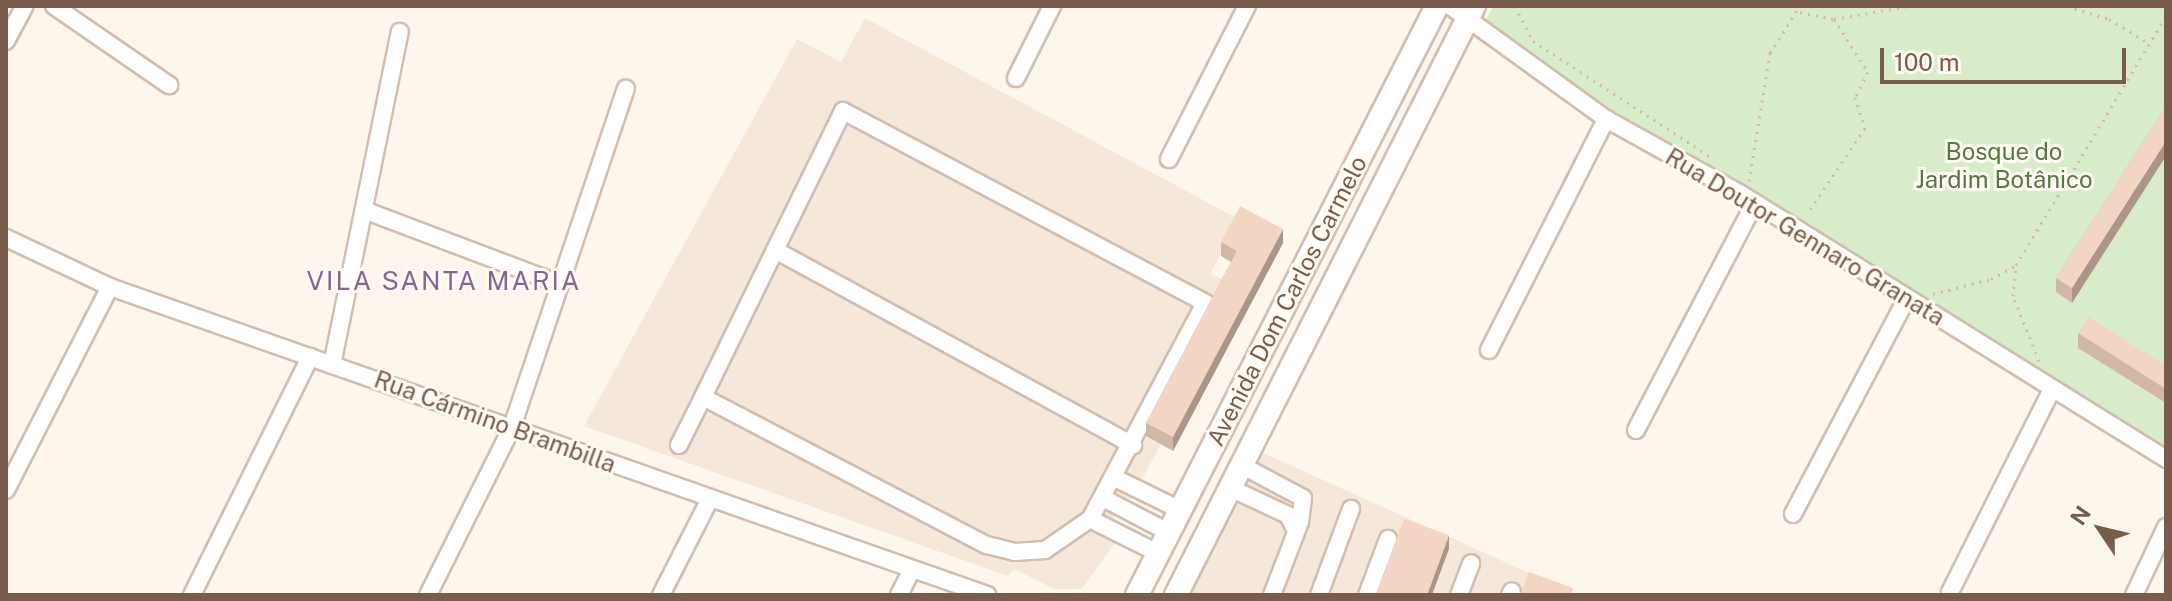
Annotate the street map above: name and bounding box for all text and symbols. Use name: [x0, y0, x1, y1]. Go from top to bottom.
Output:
scale bar: [1884, 32, 2130, 82]
text: 100 m: [1894, 48, 1960, 76]
park label: Bosque do Jardim Botânico: [1916, 138, 2092, 194]
street label: Rua Doutor Gennaro Granata: [1660, 142, 1950, 332]
street label: Avenida Dom Carlos Carmelo: [1201, 151, 1373, 451]
district label: VILA SANTA MARIA: [307, 265, 581, 297]
street label: Rua Cármino Brambilla: [370, 365, 620, 479]
north arrow: [2060, 489, 2140, 569]
text: N: [2065, 501, 2096, 530]

